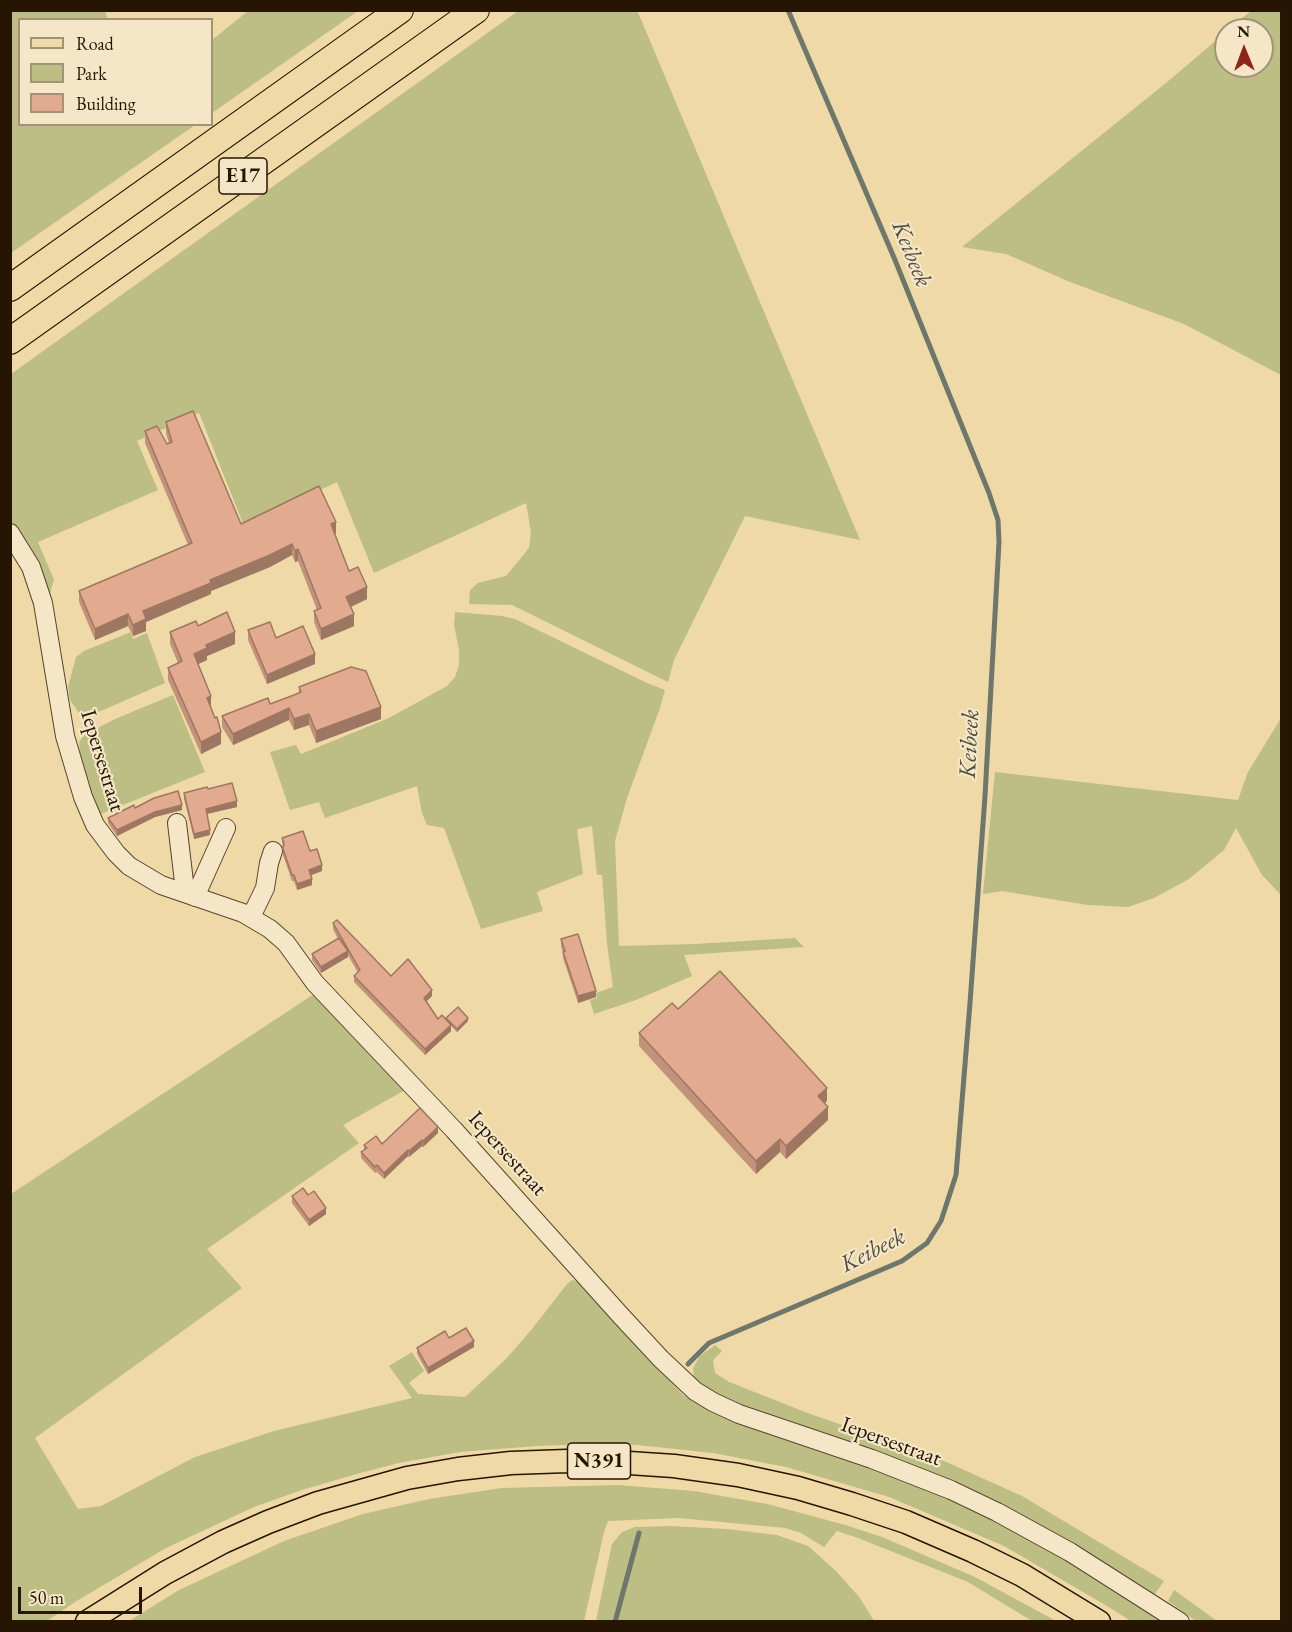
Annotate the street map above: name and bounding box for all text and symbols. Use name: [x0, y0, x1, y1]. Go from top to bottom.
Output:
legend: [18, 18, 213, 126]
north arrow: [1214, 18, 1274, 78]
text: N: [1237, 21, 1250, 42]
text: Road: [76, 32, 114, 55]
text: Park: [76, 62, 107, 85]
text: Building: [76, 92, 136, 115]
road number: E17: [219, 158, 267, 194]
water label: Keibeek: [885, 217, 937, 291]
street label: Iepersestraat: [74, 707, 130, 815]
water label: Keibeek: [954, 709, 986, 779]
street label: Iepersestraat: [462, 1106, 552, 1202]
water label: Keibeek: [836, 1223, 910, 1279]
street label: Iepersestraat: [837, 1412, 945, 1472]
road number: N391: [568, 1443, 630, 1479]
scale bar: [21, 1575, 146, 1613]
text: 50 m: [29, 1586, 64, 1609]

